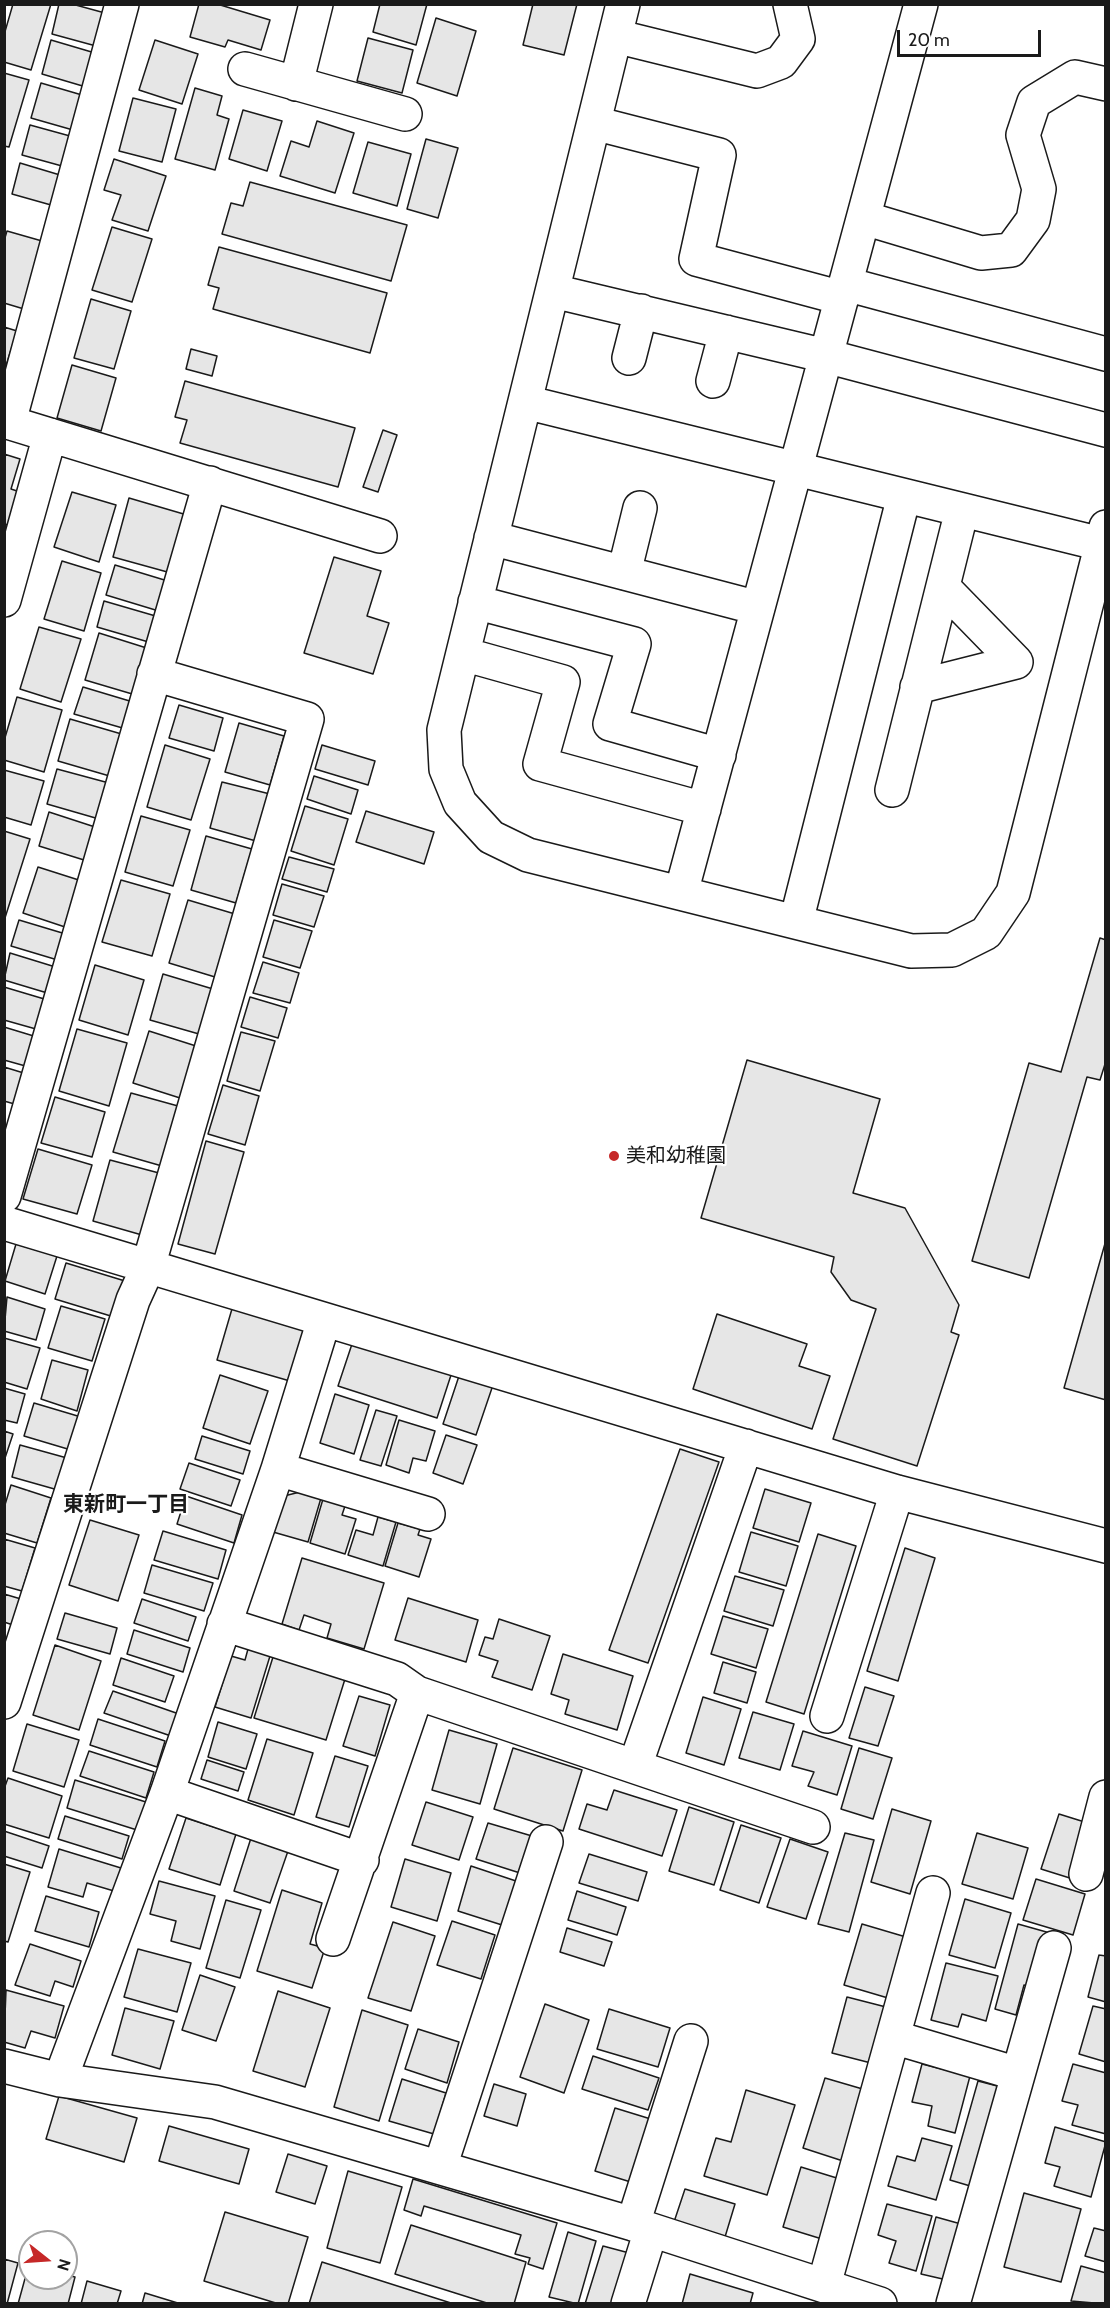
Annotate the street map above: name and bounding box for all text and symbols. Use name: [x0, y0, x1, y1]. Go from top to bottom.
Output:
scale bar: [900, 18, 1044, 56]
text: 20 m: [908, 29, 950, 51]
place label: 美和幼稚園: [626, 1144, 726, 1168]
marker: 美和幼稚園: [607, 1149, 621, 1163]
district label: 東新町一丁目: [63, 1492, 189, 1518]
north arrow: [18, 2230, 78, 2290]
text: N: [53, 2257, 75, 2273]

